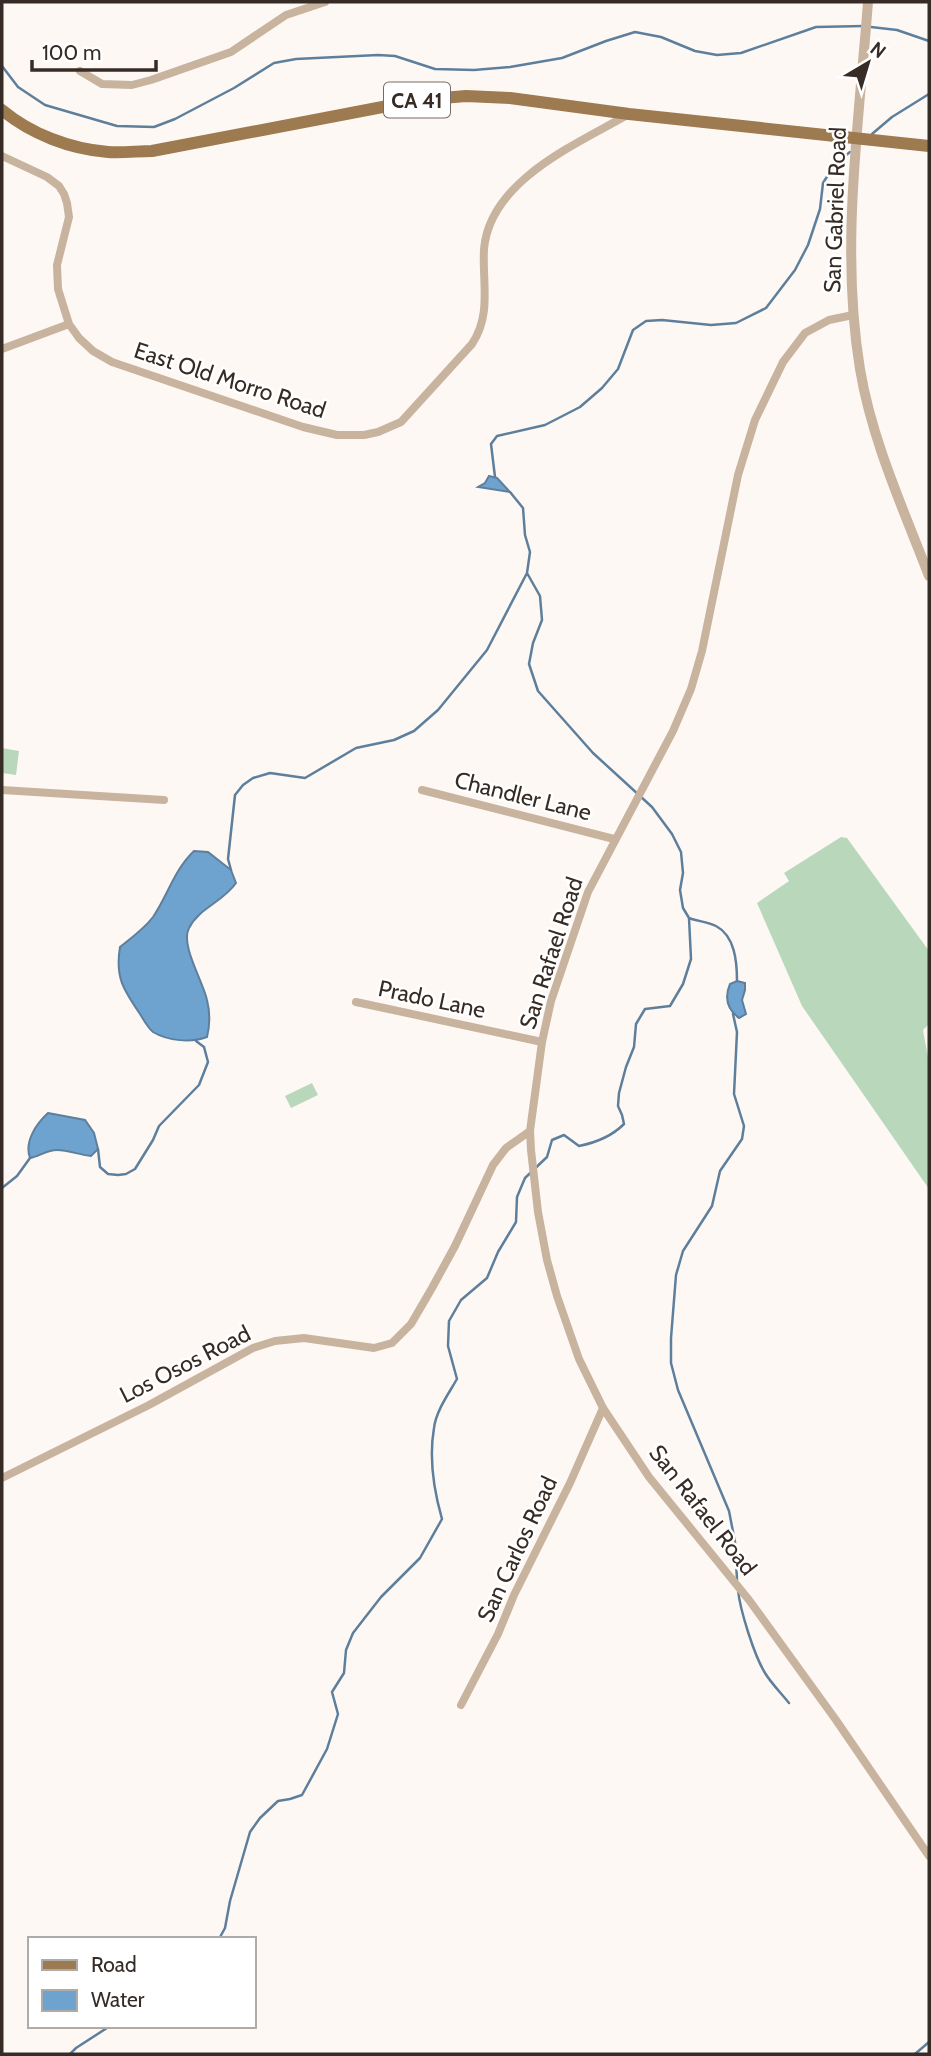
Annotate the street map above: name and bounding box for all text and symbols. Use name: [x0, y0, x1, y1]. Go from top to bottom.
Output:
scale bar: [32, 28, 156, 72]
north arrow: [833, 28, 903, 98]
text: N: [866, 37, 891, 63]
text: 100 m: [42, 40, 101, 65]
road number: CA 41: [384, 82, 450, 118]
street label: San Gabriel Road: [818, 126, 852, 294]
street label: East Old Morro Road: [131, 336, 329, 424]
street label: Chandler Lane: [452, 765, 595, 827]
street label: San Rafael Road: [513, 874, 589, 1032]
street label: Prado Lane: [376, 974, 488, 1024]
street label: Los Osos Road: [115, 1319, 255, 1409]
street label: San Rafael Road: [643, 1439, 763, 1581]
street label: San Carlos Road: [471, 1472, 563, 1626]
legend: [28, 1937, 256, 2028]
text: Road: [91, 1952, 137, 1977]
text: Water: [91, 1987, 145, 2012]

